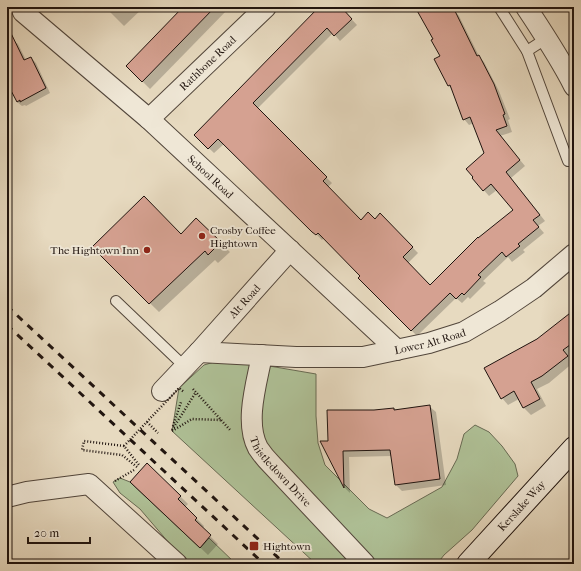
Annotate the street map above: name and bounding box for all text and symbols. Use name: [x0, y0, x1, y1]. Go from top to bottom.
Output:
street label: Rathbone Road: [177, 32, 239, 93]
street label: School Road: [185, 152, 237, 202]
place label: Crosby Coffee Hightown: [210, 224, 276, 250]
marker: Crosby Coffee Hightown: [197, 231, 207, 241]
place label: The Hightown Inn: [50, 244, 140, 257]
marker: The Hightown Inn: [142, 245, 152, 255]
street label: Alt Road: [225, 281, 264, 321]
street label: Lower Alt Road: [393, 325, 468, 357]
street label: Thistledown Drive: [247, 435, 314, 510]
street label: Kerslake Way: [495, 477, 549, 534]
scale bar: [28, 519, 90, 545]
text: 20 m: [34, 526, 59, 540]
marker: Hightown: [248, 540, 260, 552]
place label: Hightown: [263, 540, 311, 553]

